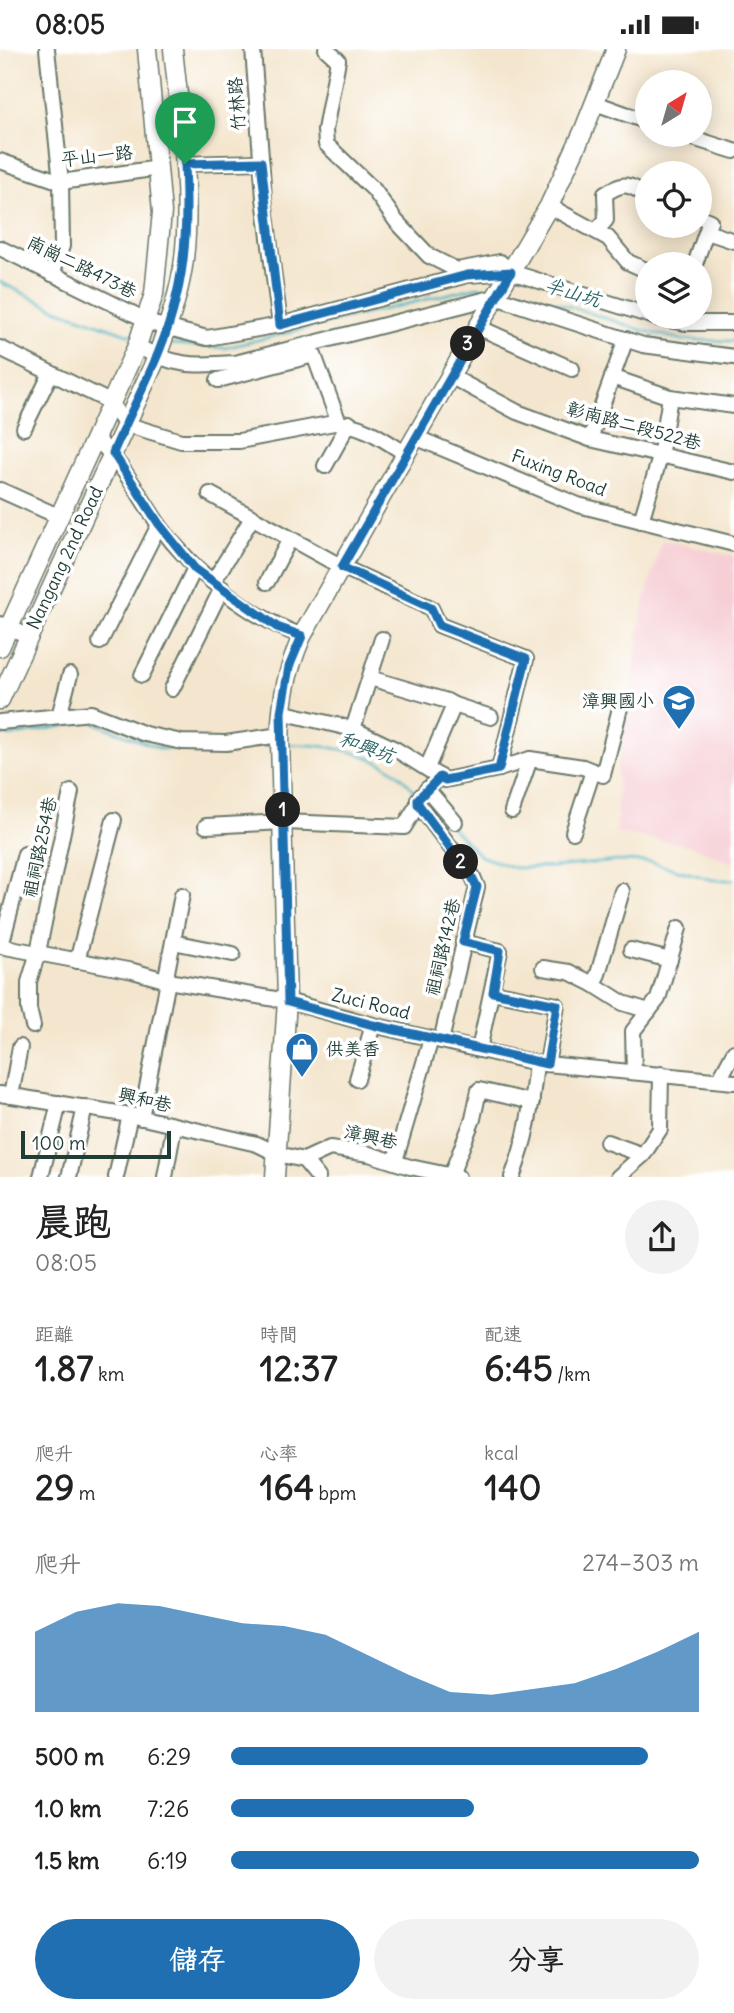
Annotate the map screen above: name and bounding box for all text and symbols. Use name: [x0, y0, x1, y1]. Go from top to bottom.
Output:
text: 08:05: [35, 8, 105, 41]
north arrow: [635, 70, 712, 147]
map controls: [635, 70, 712, 329]
street label: 竹林路: [223, 76, 250, 132]
pin: [155, 92, 215, 164]
icon: arrive: [166, 103, 204, 141]
street label: 平山一路: [60, 140, 134, 171]
button: locate: [635, 161, 712, 238]
street label: 南崗二路473巷: [24, 230, 141, 303]
button: layers: [635, 252, 712, 329]
water label: 半山坑: [542, 272, 606, 312]
pin: 3: [450, 327, 486, 361]
text: 3: [462, 331, 473, 355]
street label: 彰南路二段522巷: [564, 397, 704, 454]
street label: Fuxing Road: [508, 444, 610, 501]
street label: Nangang 2nd Road: [21, 482, 108, 633]
school or university icon: 漳興國小: [660, 682, 698, 731]
place label: 漳興國小: [582, 689, 654, 712]
water label: 和興坑: [336, 726, 400, 769]
pin: 1: [266, 793, 300, 827]
street label: 祖祠路254巷: [18, 794, 61, 899]
text: 1: [279, 797, 286, 821]
pin: 2: [444, 845, 478, 879]
text: 2: [455, 849, 466, 873]
street label: 祖祠路142巷: [420, 896, 465, 998]
street label: Zuci Road: [330, 983, 413, 1024]
shop icon: 供美香: [283, 1030, 321, 1079]
place label: 供美香: [326, 1037, 380, 1060]
street label: 興和巷: [116, 1082, 174, 1117]
street label: 漳興巷: [342, 1120, 400, 1153]
scale bar: [21, 1127, 172, 1159]
text: 100 m: [32, 1131, 86, 1155]
text: 晨跑: [35, 1198, 111, 1245]
button: share: [625, 1200, 699, 1274]
text: 08:05: [35, 1248, 97, 1277]
text: 距離: [35, 1322, 73, 1346]
text: 時間: [260, 1322, 298, 1346]
text: 配速: [484, 1322, 522, 1346]
text: 1.87: [35, 1346, 93, 1390]
text: 12:37: [260, 1346, 338, 1390]
text: 6:45: [484, 1346, 553, 1390]
text: km: [93, 1362, 124, 1386]
text: /km: [553, 1362, 591, 1386]
text: 爬升: [35, 1441, 73, 1465]
text: 心率: [260, 1441, 298, 1465]
text: kcal: [484, 1441, 519, 1465]
text: 29: [35, 1465, 74, 1509]
text: 164: [260, 1465, 314, 1509]
text: 140: [484, 1465, 541, 1509]
text: m: [74, 1481, 96, 1505]
text: bpm: [314, 1481, 357, 1505]
text: 274–303 m: [582, 1548, 699, 1577]
text: 爬升: [35, 1549, 81, 1578]
text: 500 m: [35, 1742, 104, 1771]
text: 6:29: [147, 1742, 191, 1771]
text: 1.0 km: [35, 1794, 101, 1823]
text: 7:26: [147, 1794, 189, 1823]
text: 1.5 km: [35, 1846, 100, 1875]
text: 6:19: [147, 1846, 188, 1875]
button: 儲存: [35, 1919, 360, 1999]
button: 分享: [374, 1919, 699, 1999]

